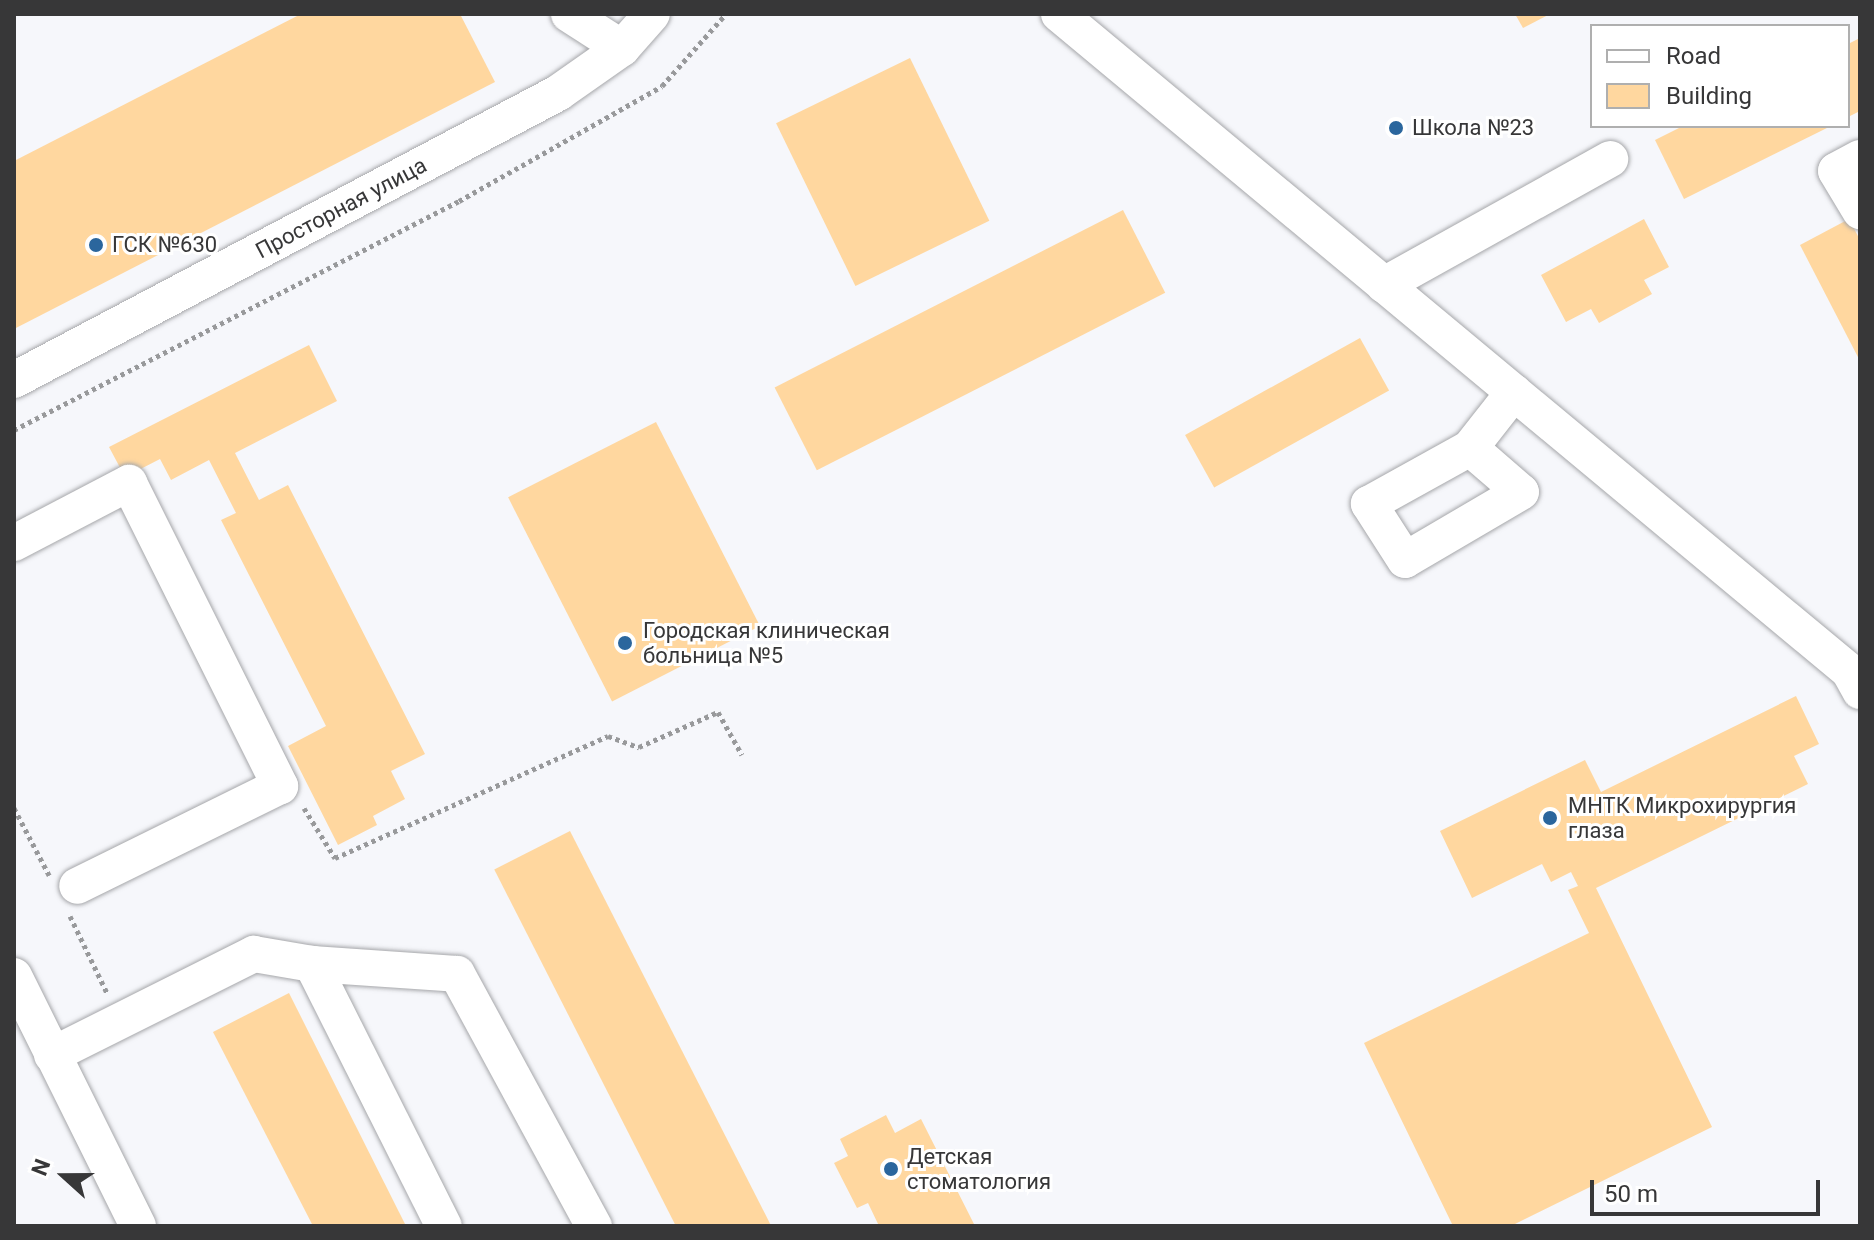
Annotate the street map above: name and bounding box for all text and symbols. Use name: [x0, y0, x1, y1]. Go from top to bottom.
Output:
legend: [1590, 24, 1850, 128]
text: Road: [1666, 42, 1721, 70]
text: Building: [1666, 82, 1752, 110]
place label: Школа №23: [1412, 115, 1534, 141]
marker: Школа №23: [1387, 119, 1405, 137]
street label: Просторная улица: [251, 152, 431, 264]
place label: ГСК №630: [112, 232, 217, 258]
marker: ГСК №630: [87, 236, 105, 254]
place label: Городская клиническая больница №5: [643, 617, 890, 668]
marker: Городская клиническая больница №5: [614, 632, 636, 654]
place label: МНТК Микрохирургия глаза: [1568, 792, 1796, 844]
marker: МНТК Микрохирургия глаза: [1539, 807, 1561, 829]
north arrow: [24, 1136, 104, 1216]
place label: Детская стоматология: [907, 1143, 1051, 1194]
text: N: [27, 1155, 56, 1179]
marker: Детская стоматология: [882, 1160, 900, 1178]
scale bar: [1594, 1164, 1824, 1214]
text: 50 m: [1604, 1180, 1658, 1208]

